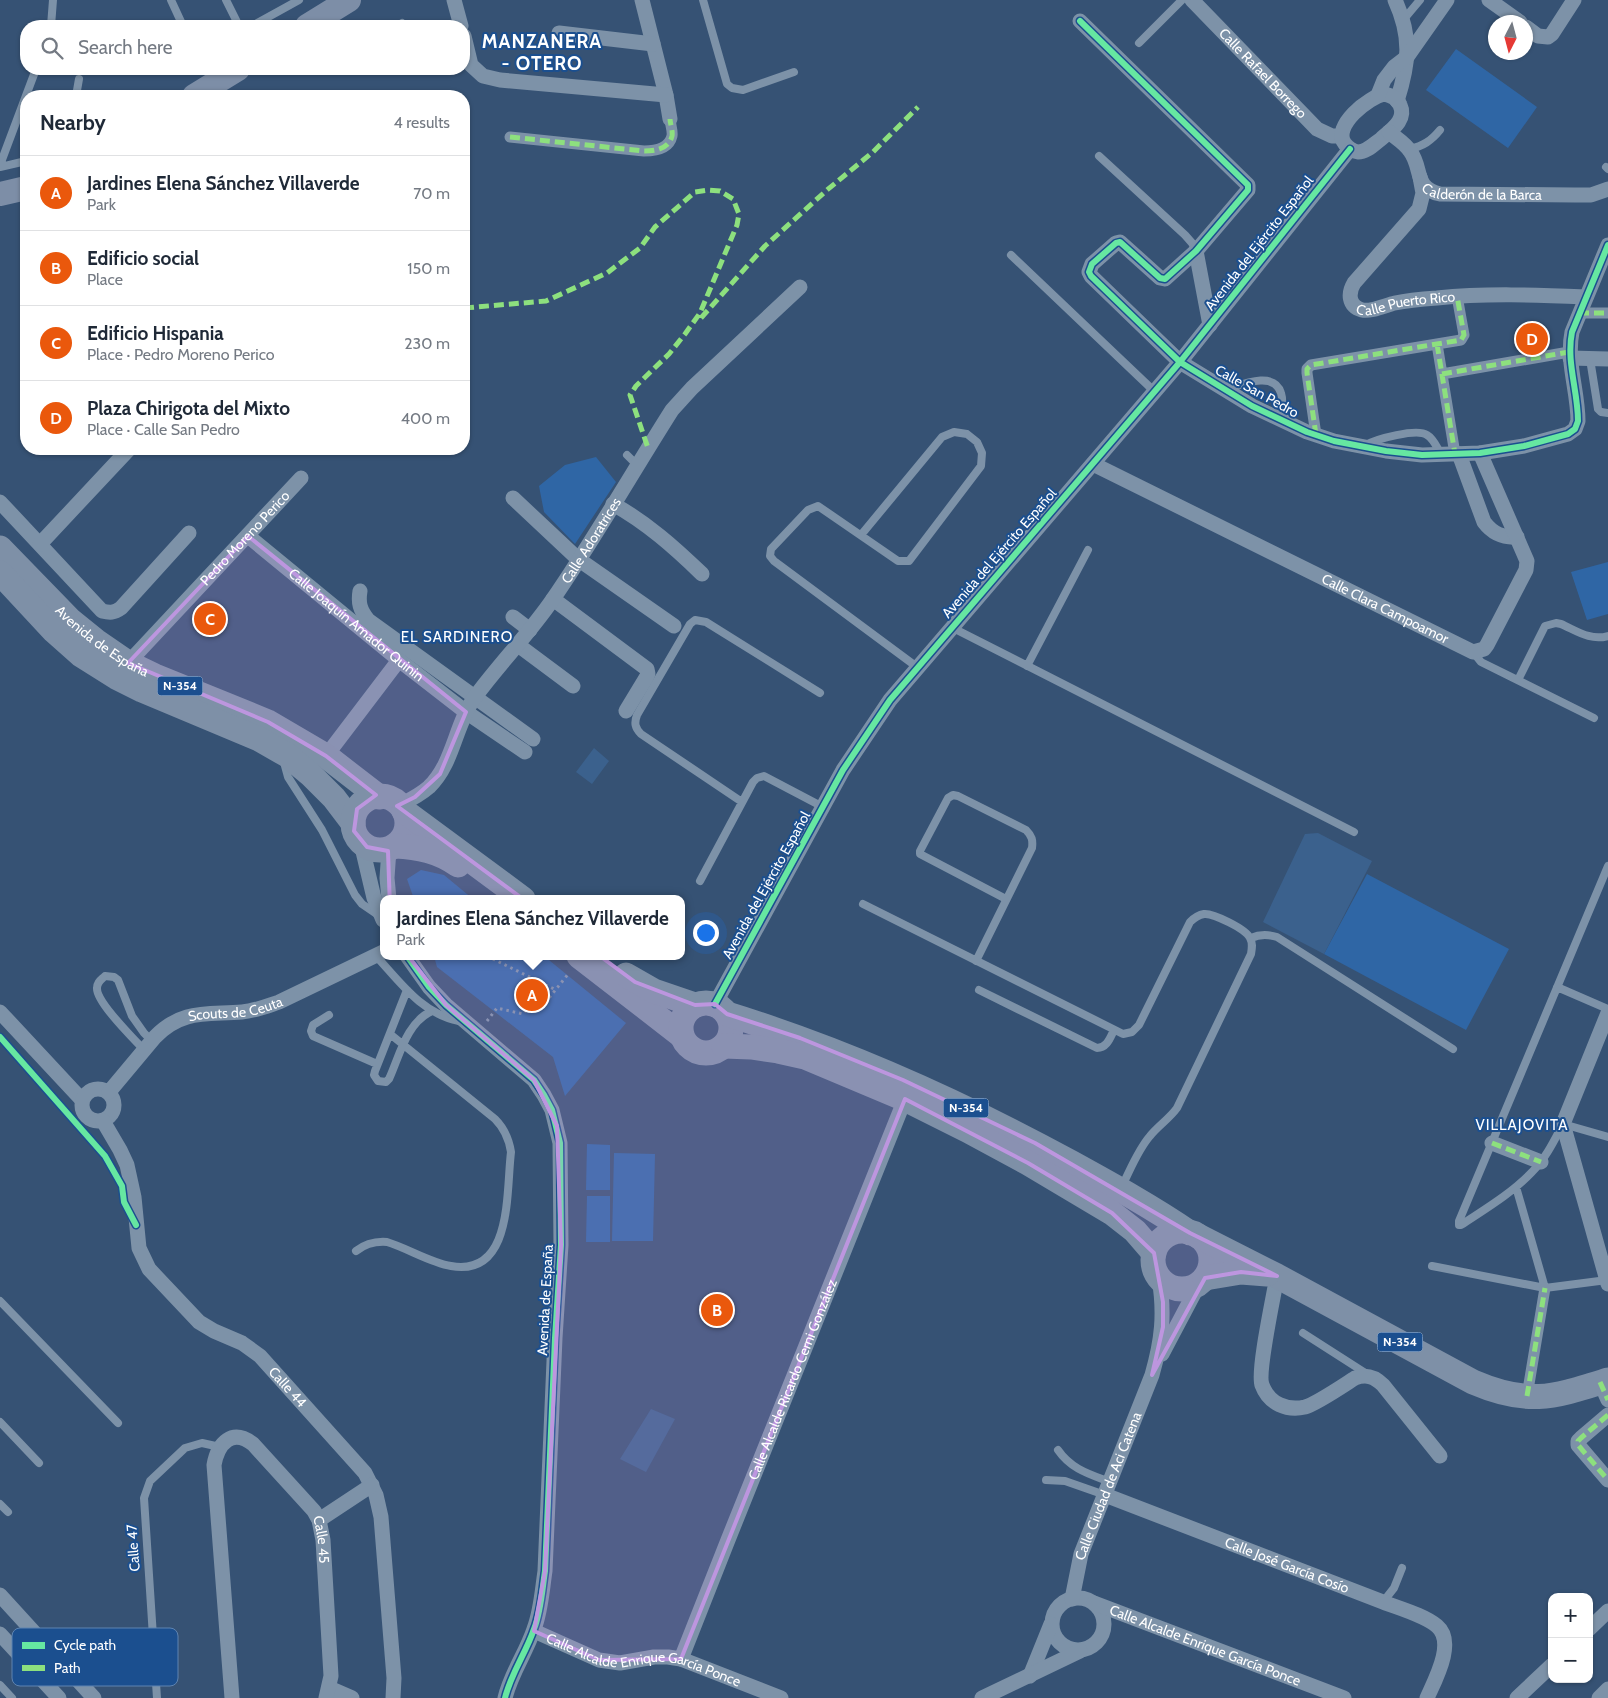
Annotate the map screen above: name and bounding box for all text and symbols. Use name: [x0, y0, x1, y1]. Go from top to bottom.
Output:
north arrow: [1488, 15, 1533, 60]
search box: [20, 20, 470, 75]
street label: Calle Rafael Borrego: [1215, 24, 1311, 122]
district label: MANZANERA - OTERO: [482, 30, 602, 75]
icon: search: [38, 34, 66, 62]
text: Search here: [78, 36, 172, 59]
text: Nearby: [40, 110, 106, 135]
text: 4 results: [393, 113, 450, 132]
text: Jardines Elena Sánchez Villaverde: [87, 172, 360, 195]
street label: Avenida del Ejército Español: [1201, 172, 1318, 314]
street label: Calderón de la Barca: [1418, 179, 1542, 204]
text: A: [51, 184, 61, 203]
text: 70 m: [413, 184, 450, 203]
text: Park: [87, 195, 116, 214]
text: Edificio social: [87, 247, 199, 270]
text: B: [51, 259, 61, 278]
text: 150 m: [407, 259, 450, 278]
text: Place: [87, 270, 123, 289]
street label: Calle Puerto Rico: [1354, 287, 1456, 320]
pin: D: [1516, 320, 1548, 358]
text: Edificio Hispania: [87, 322, 224, 345]
text: C: [51, 334, 61, 353]
text: 230 m: [404, 334, 450, 353]
text: Place · Pedro Moreno Perico: [87, 345, 275, 364]
street label: Calle San Pedro: [1212, 361, 1302, 422]
text: Plaza Chirigota del Mixto: [87, 397, 290, 420]
text: D: [50, 409, 62, 428]
text: 400 m: [401, 409, 450, 428]
text: Place · Calle San Pedro: [87, 420, 240, 439]
street label: Avenida del Ejército Español: [938, 484, 1061, 622]
street label: Pedro Moreno Perico: [196, 487, 294, 589]
street label: Calle Adoratrices: [557, 494, 625, 587]
street label: Calle Joaquín Amador Quinin: [285, 564, 428, 685]
street label: Calle Clara Campoamor: [1319, 570, 1452, 648]
pin: C: [194, 600, 226, 638]
street label: Avenida de España: [52, 602, 152, 681]
district label: EL SARDINERO: [401, 628, 513, 646]
road number: N-354: [158, 676, 202, 696]
street label: Avenida del Ejército Español: [718, 807, 814, 962]
popup: [380, 895, 685, 960]
text: Jardines Elena Sánchez Villaverde: [396, 907, 669, 930]
your location: [693, 920, 719, 946]
text: Park: [396, 930, 425, 949]
pin: A: [516, 976, 548, 1014]
street label: Scouts de Ceuta: [186, 992, 285, 1025]
road number: N-354: [944, 1098, 988, 1118]
district label: VILLAJOVITA: [1476, 1116, 1568, 1134]
street label: Avenida de España: [533, 1244, 557, 1356]
street label: Calle Alcalde Ricardo Cerni González: [744, 1276, 841, 1483]
pin: B: [701, 1291, 733, 1329]
road number: N-354: [1378, 1332, 1422, 1351]
street label: Calle 44: [265, 1363, 311, 1411]
street label: Calle Ciudad de Aci Catena: [1071, 1409, 1146, 1561]
street label: Calle 45: [309, 1514, 333, 1564]
street label: Calle 47: [122, 1524, 144, 1572]
street label: Calle José García Cosío: [1222, 1533, 1352, 1597]
map controls: [1548, 1593, 1593, 1683]
button: +: [1548, 1593, 1593, 1638]
street label: Calle Alcalde Enrique García Ponce: [1107, 1601, 1303, 1690]
legend: [12, 1628, 178, 1686]
street label: Calle Alcalde Enrique García Ponce: [543, 1629, 743, 1690]
text: Cycle path: [54, 1636, 116, 1654]
button: −: [1548, 1638, 1593, 1683]
text: Path: [54, 1659, 81, 1677]

